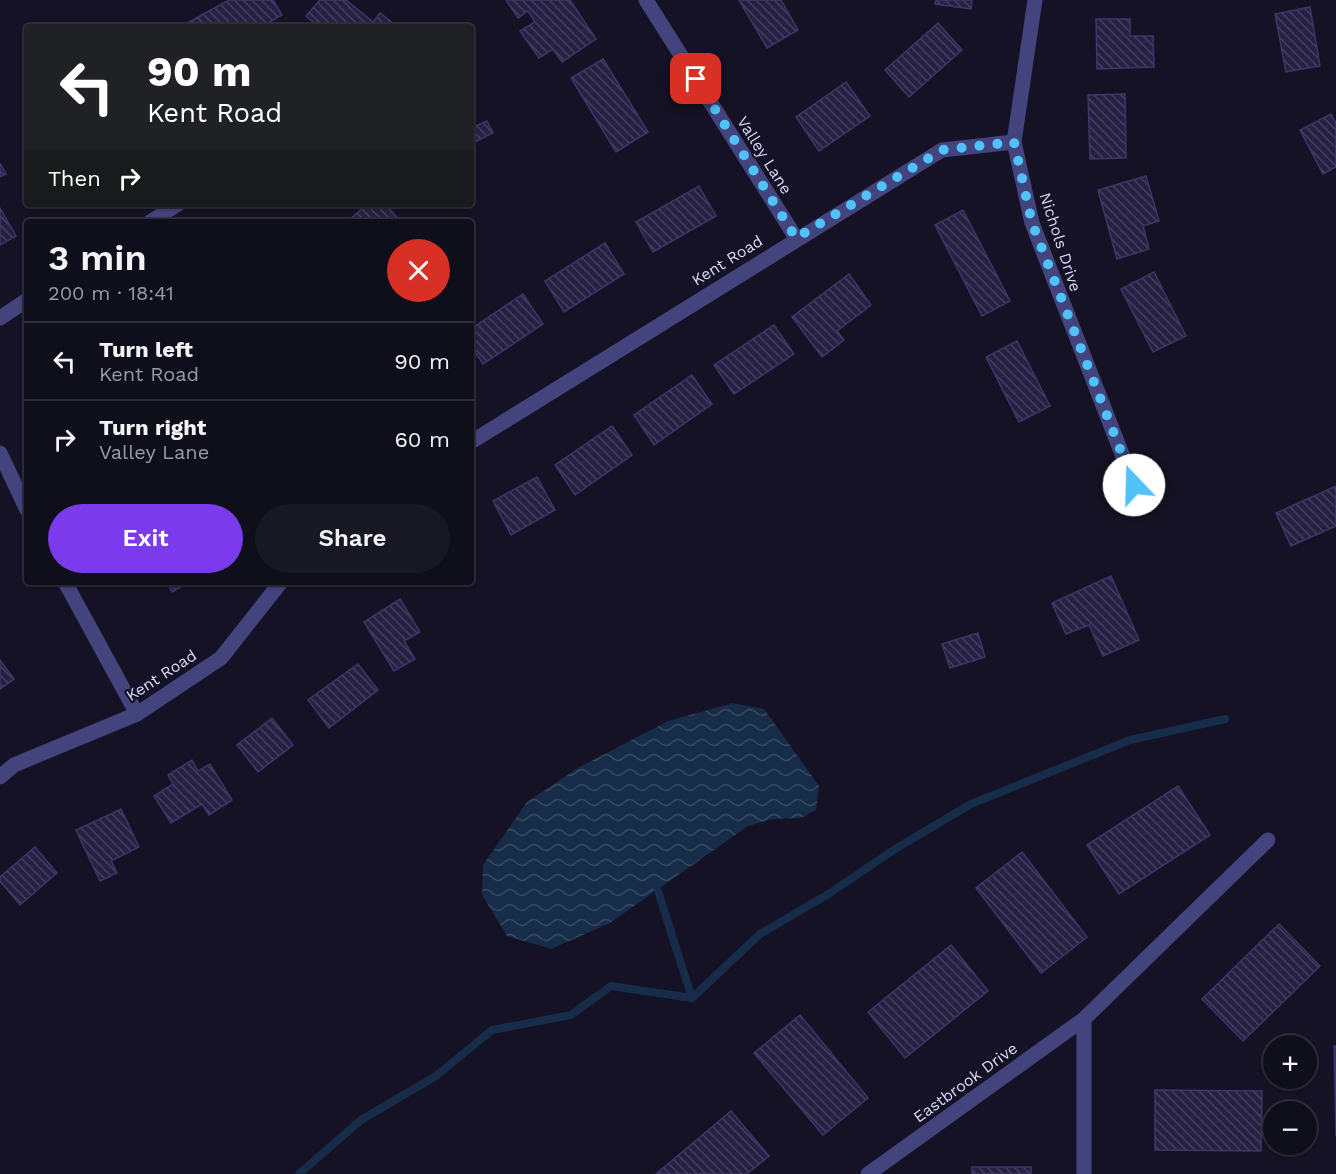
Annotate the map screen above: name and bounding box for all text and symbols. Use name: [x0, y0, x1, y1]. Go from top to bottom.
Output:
text: 90 m: [147, 47, 251, 96]
icon: left: [48, 48, 126, 126]
pin: [670, 53, 721, 104]
icon: arrive: [679, 62, 712, 95]
text: Kent Road: [147, 97, 282, 129]
street label: Valley Lane: [733, 113, 796, 198]
icon: right: [113, 162, 146, 195]
text: Then: [48, 166, 101, 191]
street label: Nichols Drive: [1036, 190, 1085, 294]
street label: Kent Road: [688, 231, 766, 290]
text: 3 min: [48, 237, 147, 279]
button: close: [387, 239, 450, 302]
text: 200 m · 18:41: [48, 281, 174, 305]
text: Turn left: [99, 337, 193, 362]
icon: left: [48, 345, 81, 378]
text: 90 m: [394, 349, 450, 374]
text: Kent Road: [99, 362, 199, 386]
text: Turn right: [99, 415, 206, 440]
icon: right: [48, 423, 81, 456]
text: 60 m: [394, 427, 450, 452]
text: Valley Lane: [99, 440, 209, 464]
position arrow: [1102, 453, 1166, 517]
button: Exit: [48, 504, 243, 573]
button: Share: [255, 504, 450, 573]
street label: Kent Road: [123, 646, 200, 705]
map controls: [1263, 1035, 1317, 1155]
button: +: [1263, 1035, 1317, 1089]
street label: Eastbrook Drive: [910, 1038, 1021, 1126]
button: −: [1263, 1101, 1317, 1155]

